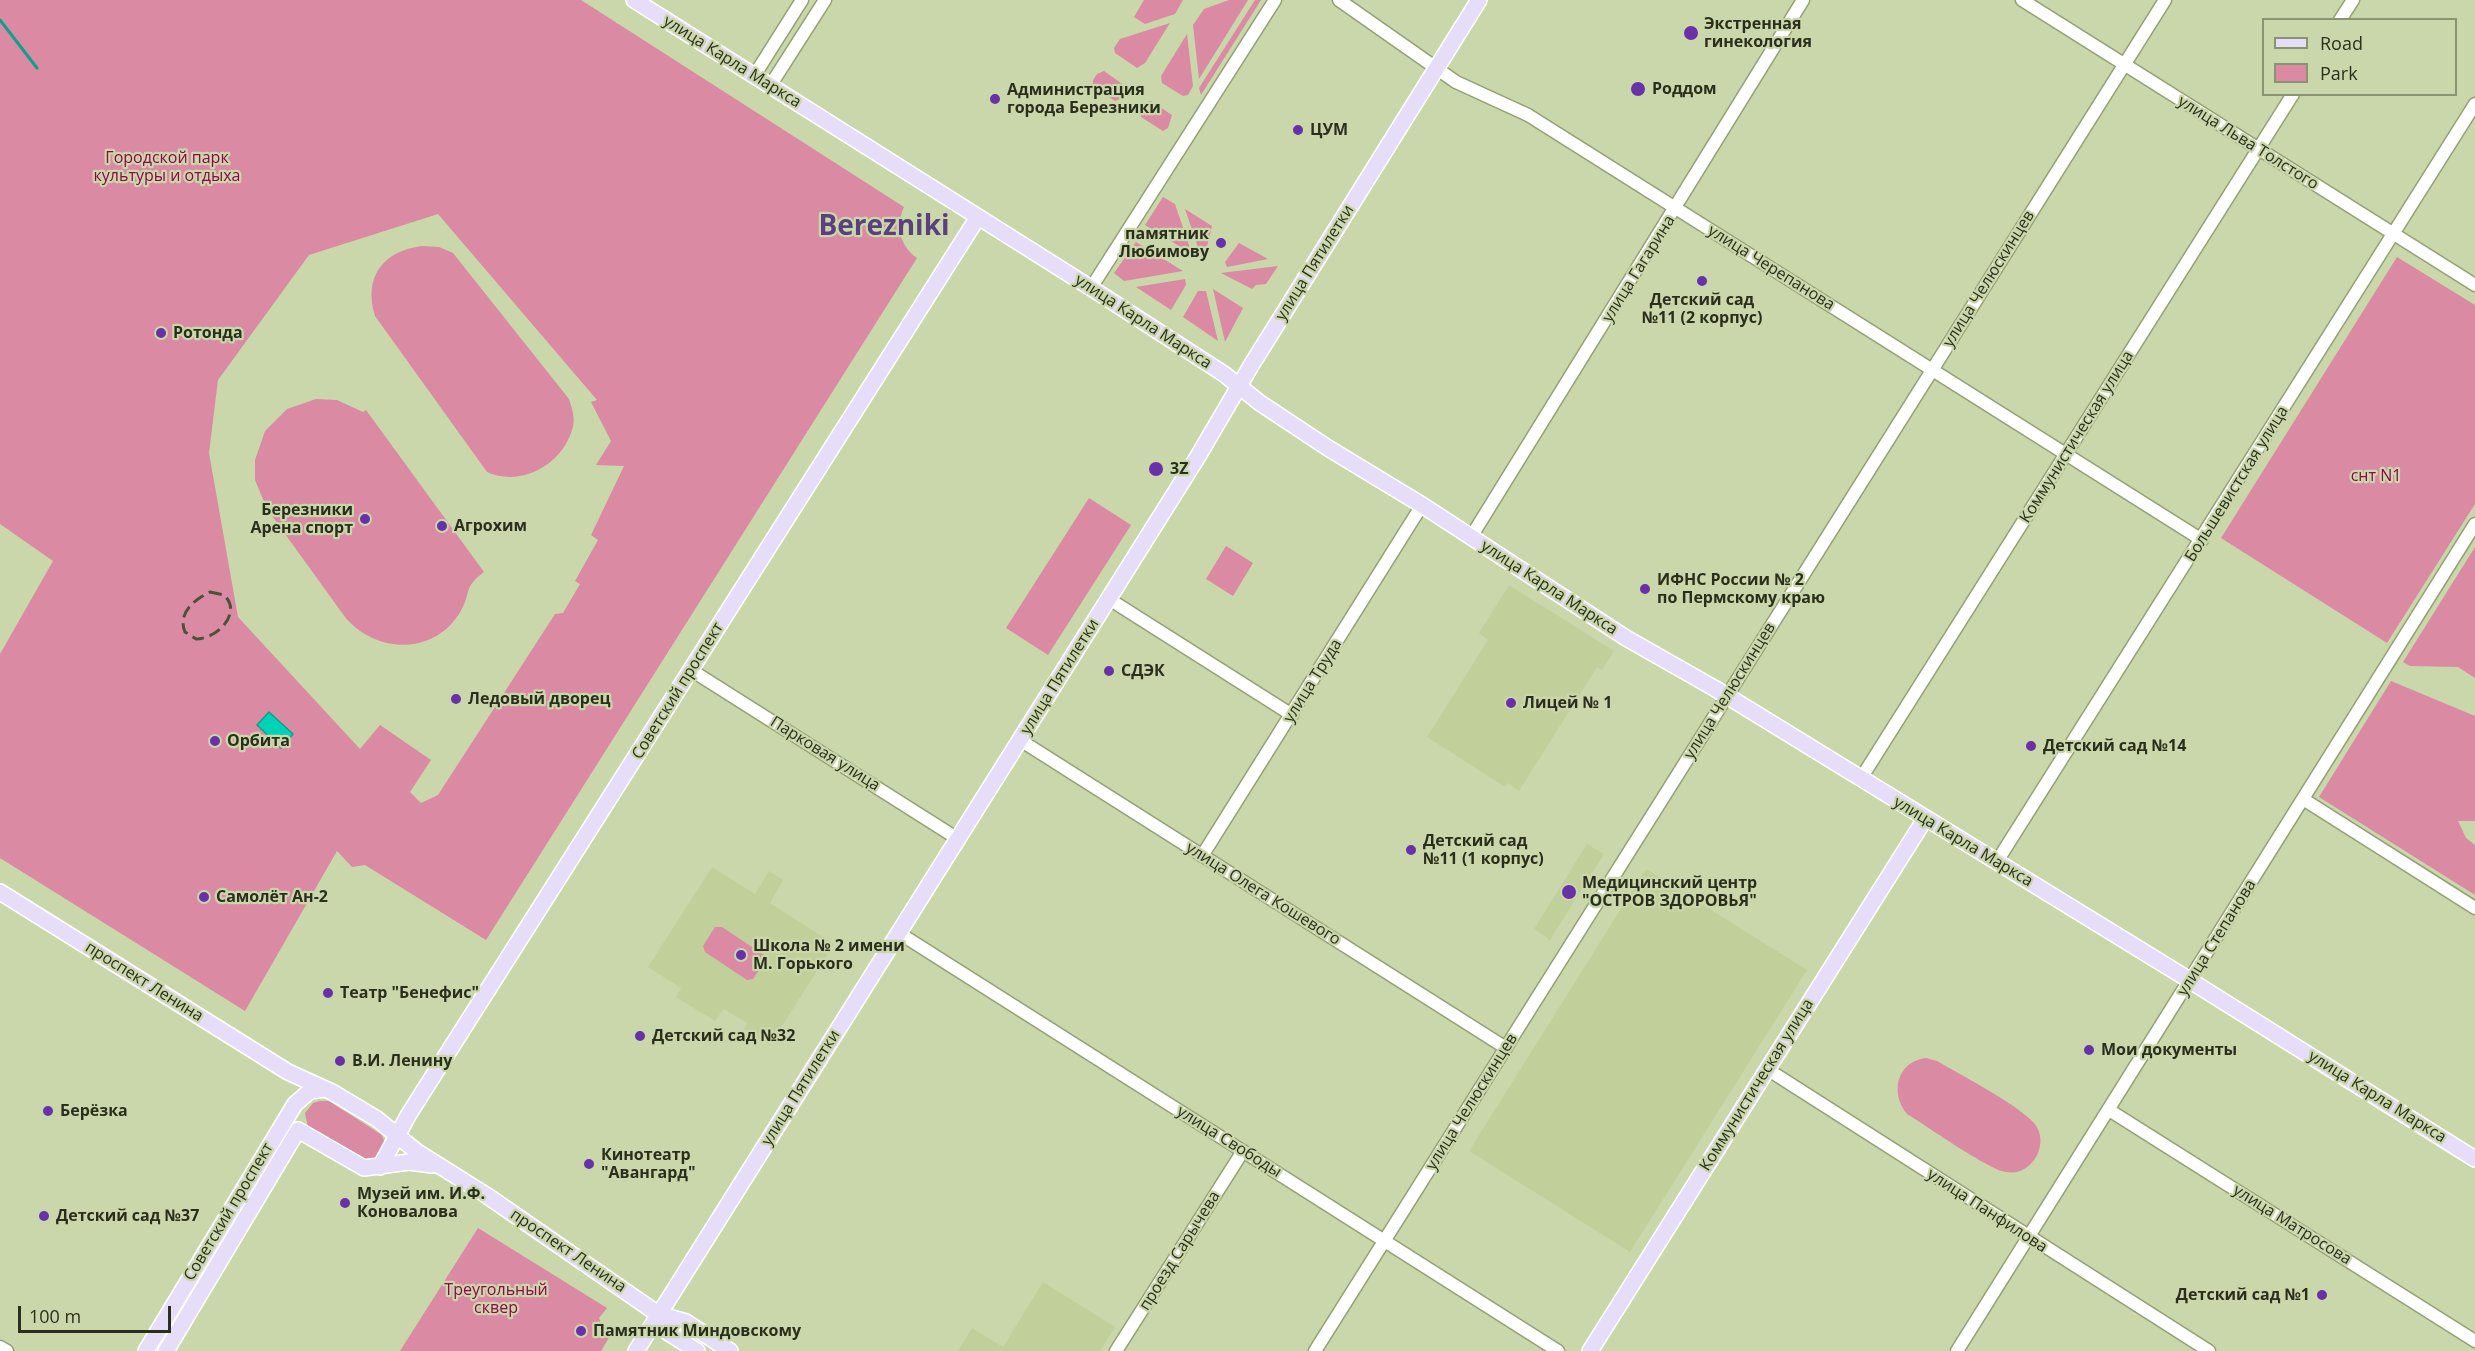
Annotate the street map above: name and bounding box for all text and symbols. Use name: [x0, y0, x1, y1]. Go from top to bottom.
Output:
street label: улица Карла Маркса: [660, 12, 804, 112]
place label: Экстренная гинекология: [1704, 14, 1812, 52]
legend: [2262, 18, 2457, 96]
marker: Экстренная гинекология: [1682, 24, 1700, 42]
text: Road: [2320, 31, 2363, 55]
text: Park: [2320, 61, 2358, 85]
place label: Роддом: [1652, 79, 1717, 99]
place label: Администрация города Березники: [1007, 80, 1161, 118]
marker: Роддом: [1629, 80, 1647, 98]
marker: Администрация города Березники: [988, 92, 1002, 106]
street label: улица Льва Толстого: [2174, 92, 2322, 194]
place label: ЦУМ: [1310, 120, 1348, 140]
marker: ЦУМ: [1291, 123, 1305, 137]
park label: Городской парк культуры и отдыха: [94, 148, 240, 186]
street label: улица Пятилетки: [1272, 202, 1358, 324]
street label: улица Челюскинцев: [1939, 207, 2039, 351]
district label: Berezniki: [818, 210, 950, 244]
street label: улица Гагарина: [1598, 212, 1680, 326]
street label: улица Черепанова: [1704, 221, 1838, 315]
place label: памятник Любимову: [1119, 224, 1209, 262]
marker: памятник Любимову: [1214, 236, 1228, 250]
street label: улица Карла Маркса: [1071, 271, 1215, 373]
marker: Детский сад №11 (2 корпус): [1695, 274, 1709, 288]
place label: Детский сад №11 (2 корпус): [1642, 290, 1762, 328]
place label: Ротонда: [173, 323, 243, 343]
marker: Ротонда: [154, 326, 168, 340]
street label: Коммунистическая улица: [2016, 347, 2138, 527]
street label: Большевистская улица: [2181, 403, 2293, 565]
place label: 3Z: [1170, 459, 1188, 479]
marker: 3Z: [1147, 460, 1165, 478]
park label: снт N1: [2351, 466, 2401, 486]
place label: Березники Арена спорт: [250, 500, 353, 538]
marker: Березники Арена спорт: [358, 512, 372, 526]
place label: Агрохим: [454, 516, 527, 536]
marker: Агрохим: [435, 519, 449, 533]
street label: улица Карла Маркса: [1477, 537, 1621, 639]
place label: ИФНС России № 2 по Пермскому краю: [1657, 570, 1825, 608]
marker: ИФНС России № 2 по Пермскому краю: [1638, 582, 1652, 596]
street label: улица Пятилетки: [1017, 616, 1103, 738]
street label: Советский проспект: [628, 619, 728, 763]
street label: улица Челюскинцев: [1680, 619, 1780, 763]
street label: улица Труда: [1280, 636, 1346, 726]
place label: СДЭК: [1121, 661, 1165, 681]
marker: СДЭК: [1102, 664, 1116, 678]
place label: Ледовый дворец: [468, 689, 610, 709]
marker: Ледовый дворец: [449, 692, 463, 706]
place label: Лицей № 1: [1523, 693, 1612, 713]
marker: Лицей № 1: [1504, 696, 1518, 710]
street label: Парковая улица: [767, 713, 883, 795]
place label: Орбита: [227, 731, 290, 751]
marker: Орбита: [208, 734, 222, 748]
place label: Детский сад №14: [2043, 736, 2186, 756]
marker: Детский сад №14: [2024, 739, 2038, 753]
street label: улица Карла Маркса: [1890, 793, 2036, 891]
place label: Детский сад №11 (1 корпус): [1423, 831, 1544, 869]
street label: улица Олега Кошевого: [1182, 838, 1344, 950]
marker: Детский сад №11 (1 корпус): [1404, 843, 1418, 857]
place label: Медицинский центр "ОСТРОВ ЗДОРОВЬЯ": [1582, 873, 1757, 911]
street label: улица Степанова: [2173, 876, 2261, 1000]
marker: Медицинский центр "ОСТРОВ ЗДОРОВЬЯ": [1560, 883, 1578, 901]
place label: Самолёт Ан-2: [216, 887, 328, 907]
marker: Самолёт Ан-2: [197, 890, 211, 904]
place label: Школа № 2 имени М. Горького: [753, 936, 905, 974]
street label: проспект Ленина: [81, 938, 207, 1026]
marker: Школа № 2 имени М. Горького: [734, 948, 748, 962]
place label: Театр "Бенефис": [340, 983, 479, 1003]
marker: Театр "Бенефис": [321, 986, 335, 1000]
street label: Коммунистическая улица: [1696, 995, 1818, 1175]
place label: Детский сад №32: [652, 1026, 795, 1046]
street label: улица Пятилетки: [758, 1027, 844, 1149]
marker: Детский сад №32: [633, 1029, 647, 1043]
street label: улица Челюскинцев: [1422, 1030, 1522, 1174]
place label: Мои документы: [2101, 1040, 2237, 1060]
marker: Мои документы: [2082, 1043, 2096, 1057]
street label: улица Карла Маркса: [2305, 1047, 2449, 1147]
place label: В.И. Ленину: [352, 1051, 452, 1071]
marker: В.И. Ленину: [333, 1054, 347, 1068]
place label: Берёзка: [60, 1101, 128, 1121]
street label: улица Свободы: [1173, 1102, 1285, 1182]
marker: Берёзка: [41, 1104, 55, 1118]
street label: Советский проспект: [180, 1140, 278, 1284]
place label: Кинотеатр "Авангард": [601, 1145, 696, 1183]
marker: Кинотеатр "Авангард": [582, 1157, 596, 1171]
street label: улица Панфилова: [1923, 1165, 2051, 1257]
street label: улица Матросова: [2229, 1181, 2355, 1269]
place label: Музей им. И.Ф. Коновалова: [357, 1184, 485, 1222]
street label: проезд Сарычева: [1135, 1188, 1225, 1314]
marker: Музей им. И.Ф. Коновалова: [338, 1196, 352, 1210]
street label: проспект Ленина: [507, 1205, 629, 1297]
place label: Детский сад №37: [56, 1206, 199, 1226]
marker: Детский сад №37: [37, 1209, 51, 1223]
park label: Треугольный сквер: [444, 1280, 548, 1318]
place label: Детский сад №1: [2176, 1285, 2310, 1305]
marker: Детский сад №1: [2315, 1288, 2329, 1302]
scale bar: [21, 1294, 174, 1332]
text: 100 m: [29, 1304, 81, 1328]
place label: Памятник Миндовскому: [593, 1321, 801, 1341]
marker: Памятник Миндовскому: [574, 1324, 588, 1338]

